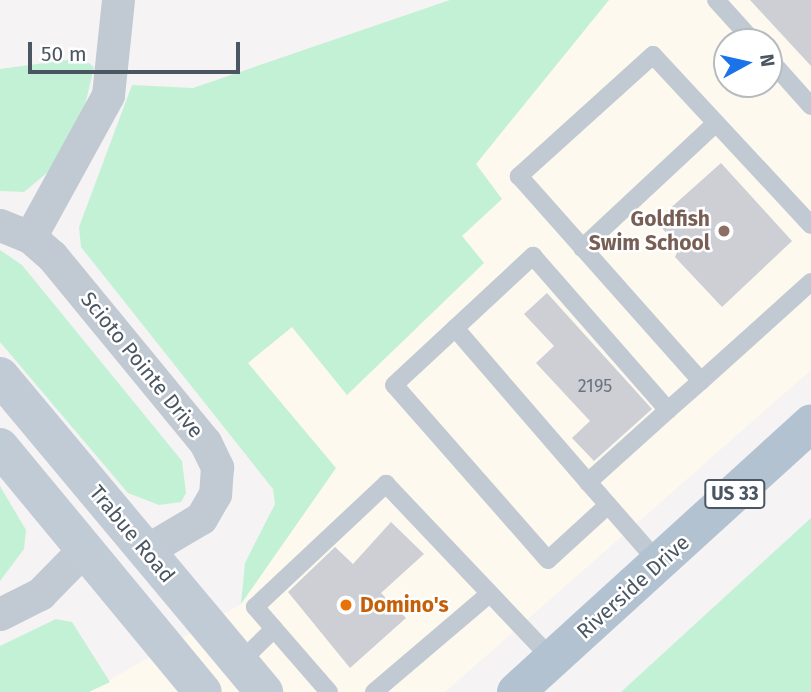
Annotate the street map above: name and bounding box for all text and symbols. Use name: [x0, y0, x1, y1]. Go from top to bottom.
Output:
scale bar: [32, 28, 243, 72]
north arrow: [713, 28, 783, 98]
text: 50 m: [41, 41, 87, 67]
text: N: [755, 52, 780, 68]
place label: Goldfish Swim School: [589, 206, 710, 256]
marker: Goldfish Swim School: [716, 223, 732, 239]
street label: Scioto Pointe Drive: [75, 287, 209, 443]
house number: 2195: [578, 375, 612, 397]
road number: US 33: [704, 478, 766, 509]
street label: Trabue Road: [84, 480, 180, 588]
street label: Riverside Drive: [572, 530, 694, 644]
place label: Domino's: [360, 592, 449, 618]
marker: Domino's: [338, 597, 354, 613]

